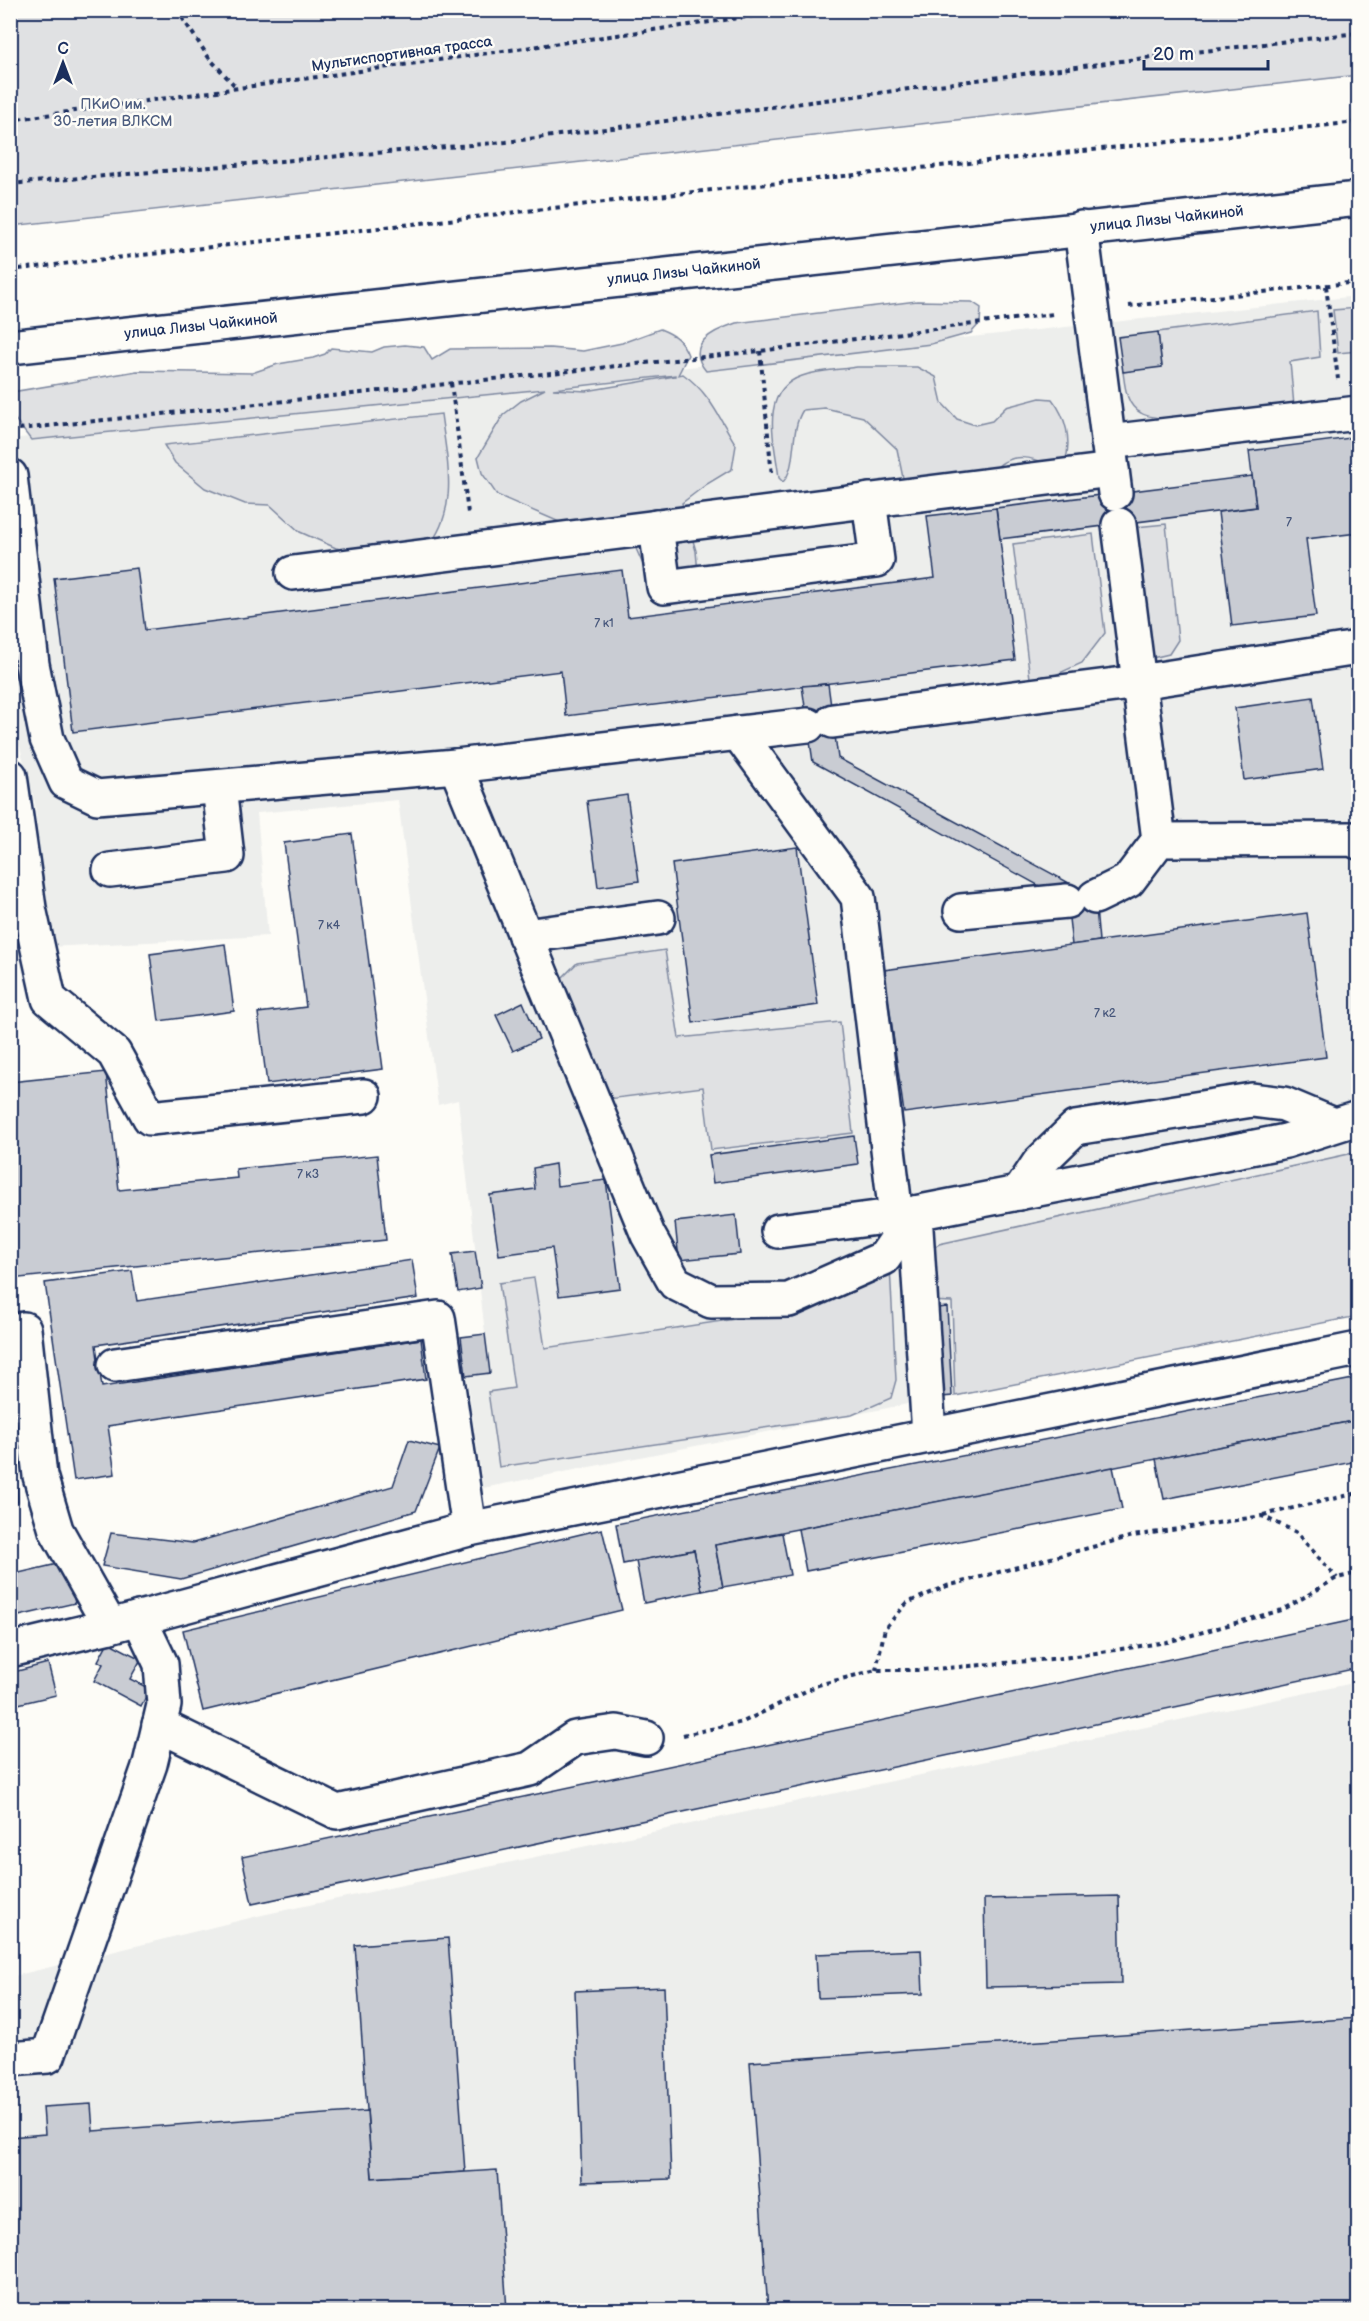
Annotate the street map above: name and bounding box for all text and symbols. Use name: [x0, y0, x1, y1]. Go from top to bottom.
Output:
street label: Мультиспортивная трасса: [310, 32, 494, 76]
north arrow: [33, 33, 93, 93]
scale bar: [1144, 33, 1268, 71]
text: С: [57, 40, 69, 59]
text: 20 m: [1153, 44, 1194, 65]
park label: ПКиО им. 30-летия ВЛКСМ: [53, 95, 173, 131]
street label: улица Лизы Чайкиной: [1089, 201, 1245, 237]
street label: улица Лизы Чайкиной: [606, 254, 762, 290]
street label: улица Лизы Чайкиной: [123, 308, 279, 344]
house number: 7: [1286, 515, 1292, 530]
house number: 7 к1: [594, 616, 614, 631]
house number: 7 к4: [318, 918, 341, 933]
house number: 7 к2: [1094, 1006, 1116, 1021]
house number: 7 к3: [297, 1167, 319, 1182]

